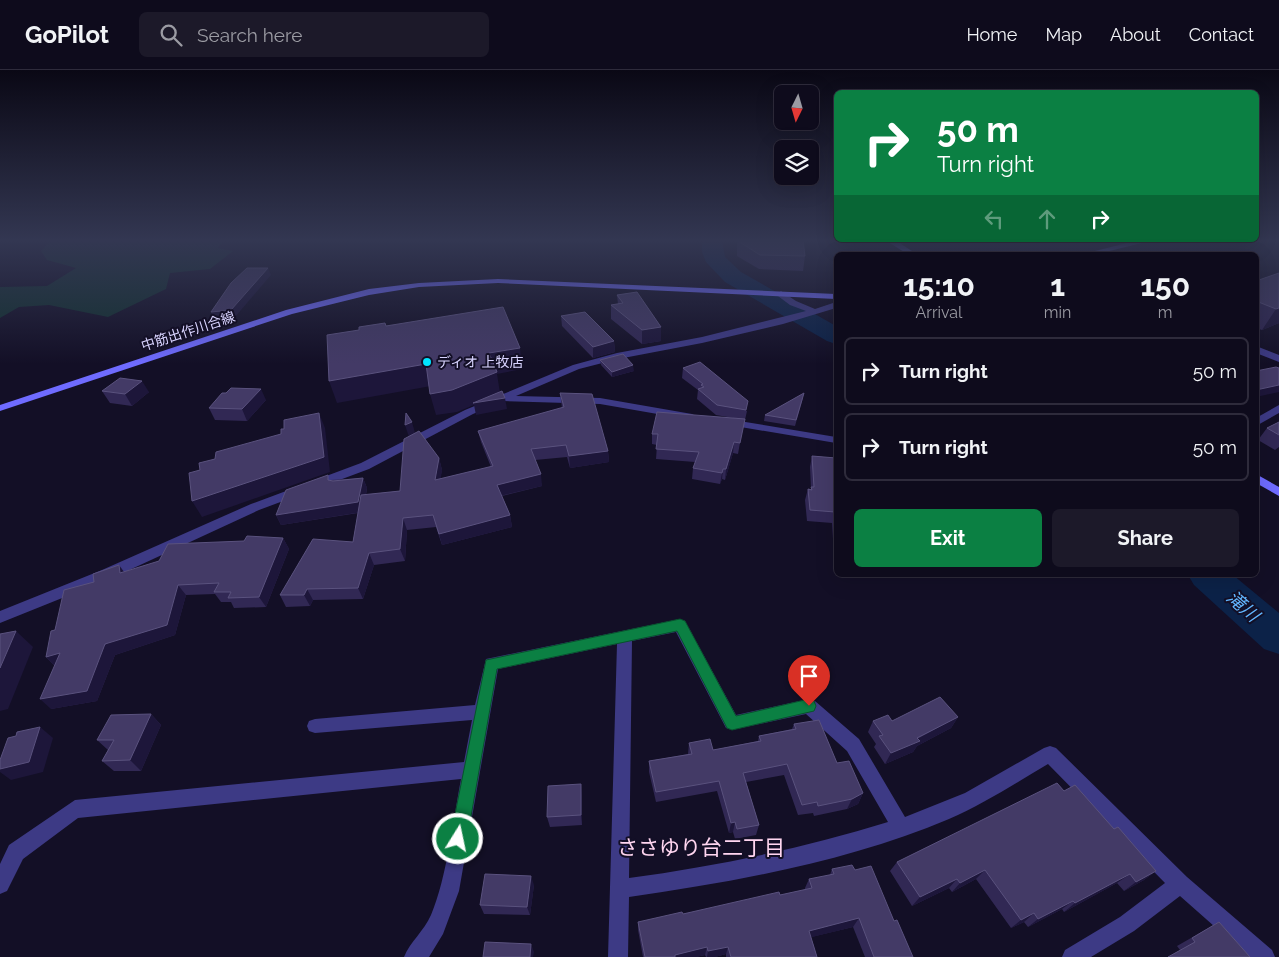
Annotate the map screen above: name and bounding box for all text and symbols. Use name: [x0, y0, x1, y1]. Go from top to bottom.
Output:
search box: [139, 12, 489, 57]
text: GoPilot: [25, 20, 109, 49]
icon: search: [157, 21, 185, 49]
text: Search here: [197, 24, 303, 46]
text: Home: [966, 24, 1017, 45]
text: Map: [1045, 24, 1082, 45]
text: About: [1110, 24, 1161, 45]
text: Contact: [1189, 24, 1254, 45]
north arrow: [774, 85, 819, 130]
map controls: [774, 85, 819, 185]
text: 50 m: [937, 109, 1019, 150]
icon: right: [854, 110, 919, 175]
button: layers: [774, 140, 819, 185]
text: Turn right: [937, 151, 1034, 177]
icon: left: [980, 205, 1008, 233]
icon: ahead: [1033, 205, 1061, 233]
icon: right: [1086, 205, 1114, 233]
text: 15:10: [903, 268, 975, 303]
text: 1: [1050, 268, 1065, 303]
text: 150: [1140, 268, 1190, 303]
text: Arrival: [915, 303, 962, 322]
text: min: [1044, 303, 1071, 322]
text: m: [1158, 303, 1173, 322]
street label: 中筋出作川合線: [139, 308, 237, 354]
place label: ディオ 上牧店: [437, 354, 524, 370]
marker: ディオ 上牧店: [421, 356, 433, 368]
icon: right: [856, 357, 884, 385]
text: Turn right: [899, 360, 988, 382]
text: 50 m: [1193, 360, 1237, 382]
icon: right: [856, 433, 884, 461]
text: Turn right: [899, 436, 988, 458]
text: 50 m: [1193, 436, 1237, 458]
button: Exit: [854, 509, 1042, 567]
button: Share: [1052, 509, 1239, 567]
water label: 滝川: [1223, 586, 1265, 627]
pin: [788, 655, 830, 706]
icon: arrive: [795, 662, 823, 690]
position arrow: [431, 812, 483, 864]
district label: ささゆり台二丁目: [617, 835, 785, 860]

